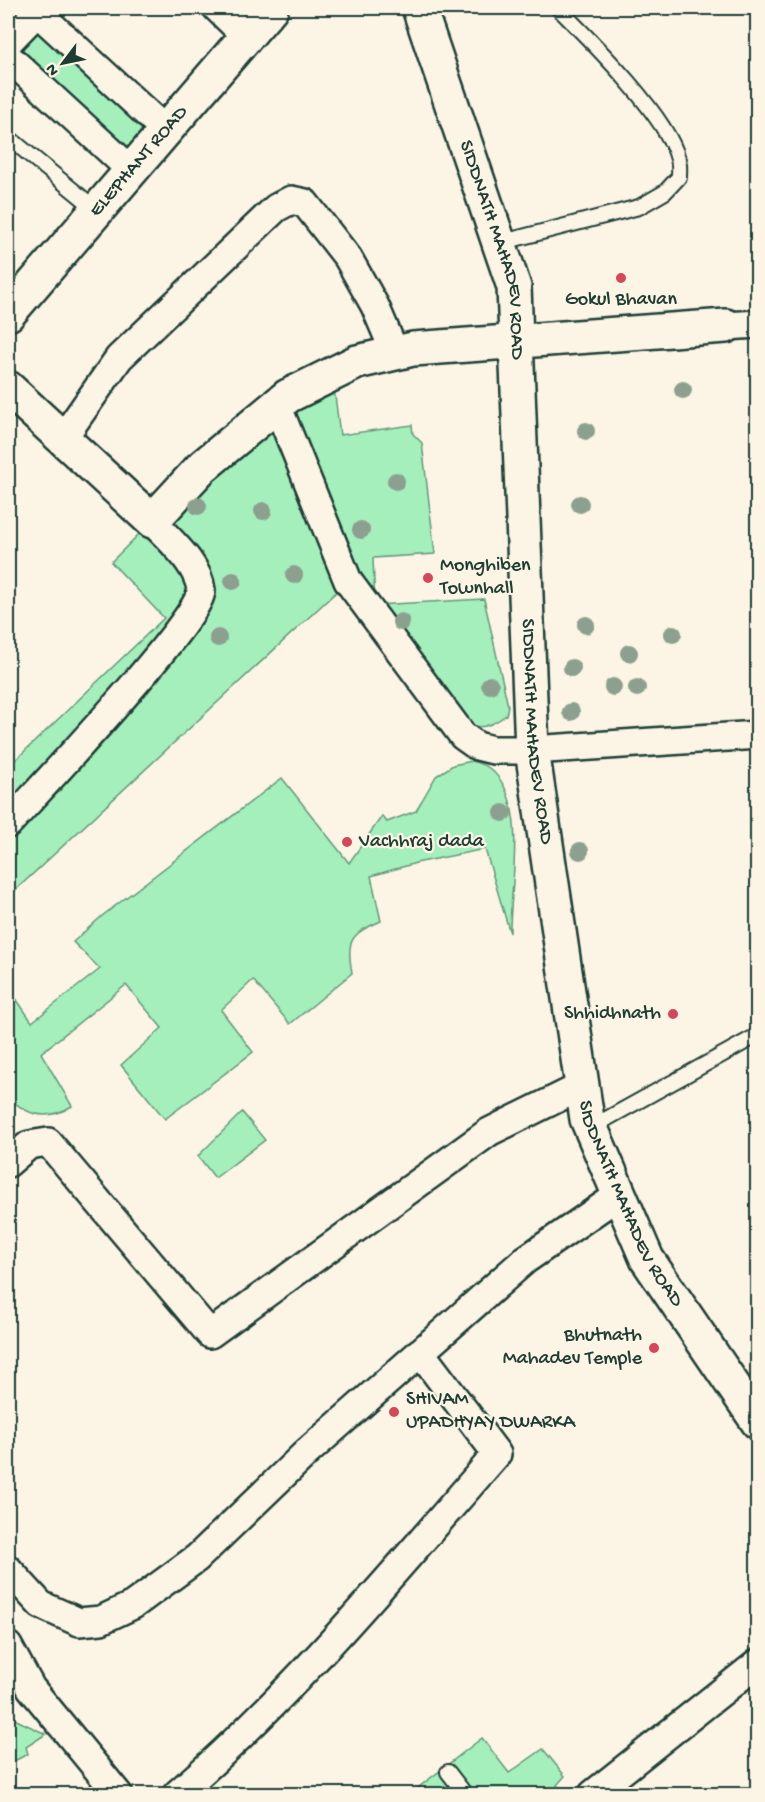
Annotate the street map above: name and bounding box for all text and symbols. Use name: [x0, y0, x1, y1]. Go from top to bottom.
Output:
north arrow: [33, 33, 93, 93]
text: N: [42, 59, 64, 79]
street label: ELEPHANT ROAD: [85, 100, 194, 222]
street label: SIDDNATH MAHADEV ROAD: [453, 137, 528, 361]
marker: Gokul Bhavan: [614, 271, 628, 285]
place label: Gokul Bhavan: [565, 289, 677, 312]
place label: Monghiben Townhall: [439, 555, 531, 601]
marker: Monghiben Townhall: [421, 571, 435, 585]
street label: SIDDNATH MAHADEV ROAD: [515, 618, 558, 847]
place label: Vachhraj dada: [358, 831, 485, 854]
marker: Vachhraj dada: [340, 835, 354, 849]
place label: Shhidhnath: [564, 1003, 661, 1026]
marker: Shhidhnath: [666, 1007, 680, 1021]
street label: SIDDNATH MAHADEV ROAD: [573, 1099, 688, 1312]
place label: Bhutnath Mahadev Temple: [503, 1325, 643, 1371]
marker: Bhutnath Mahadev Temple: [647, 1341, 661, 1355]
place label: SHIVAM UPADHYAY DWARKA: [406, 1389, 576, 1435]
marker: SHIVAM UPADHYAY DWARKA: [387, 1405, 401, 1419]

